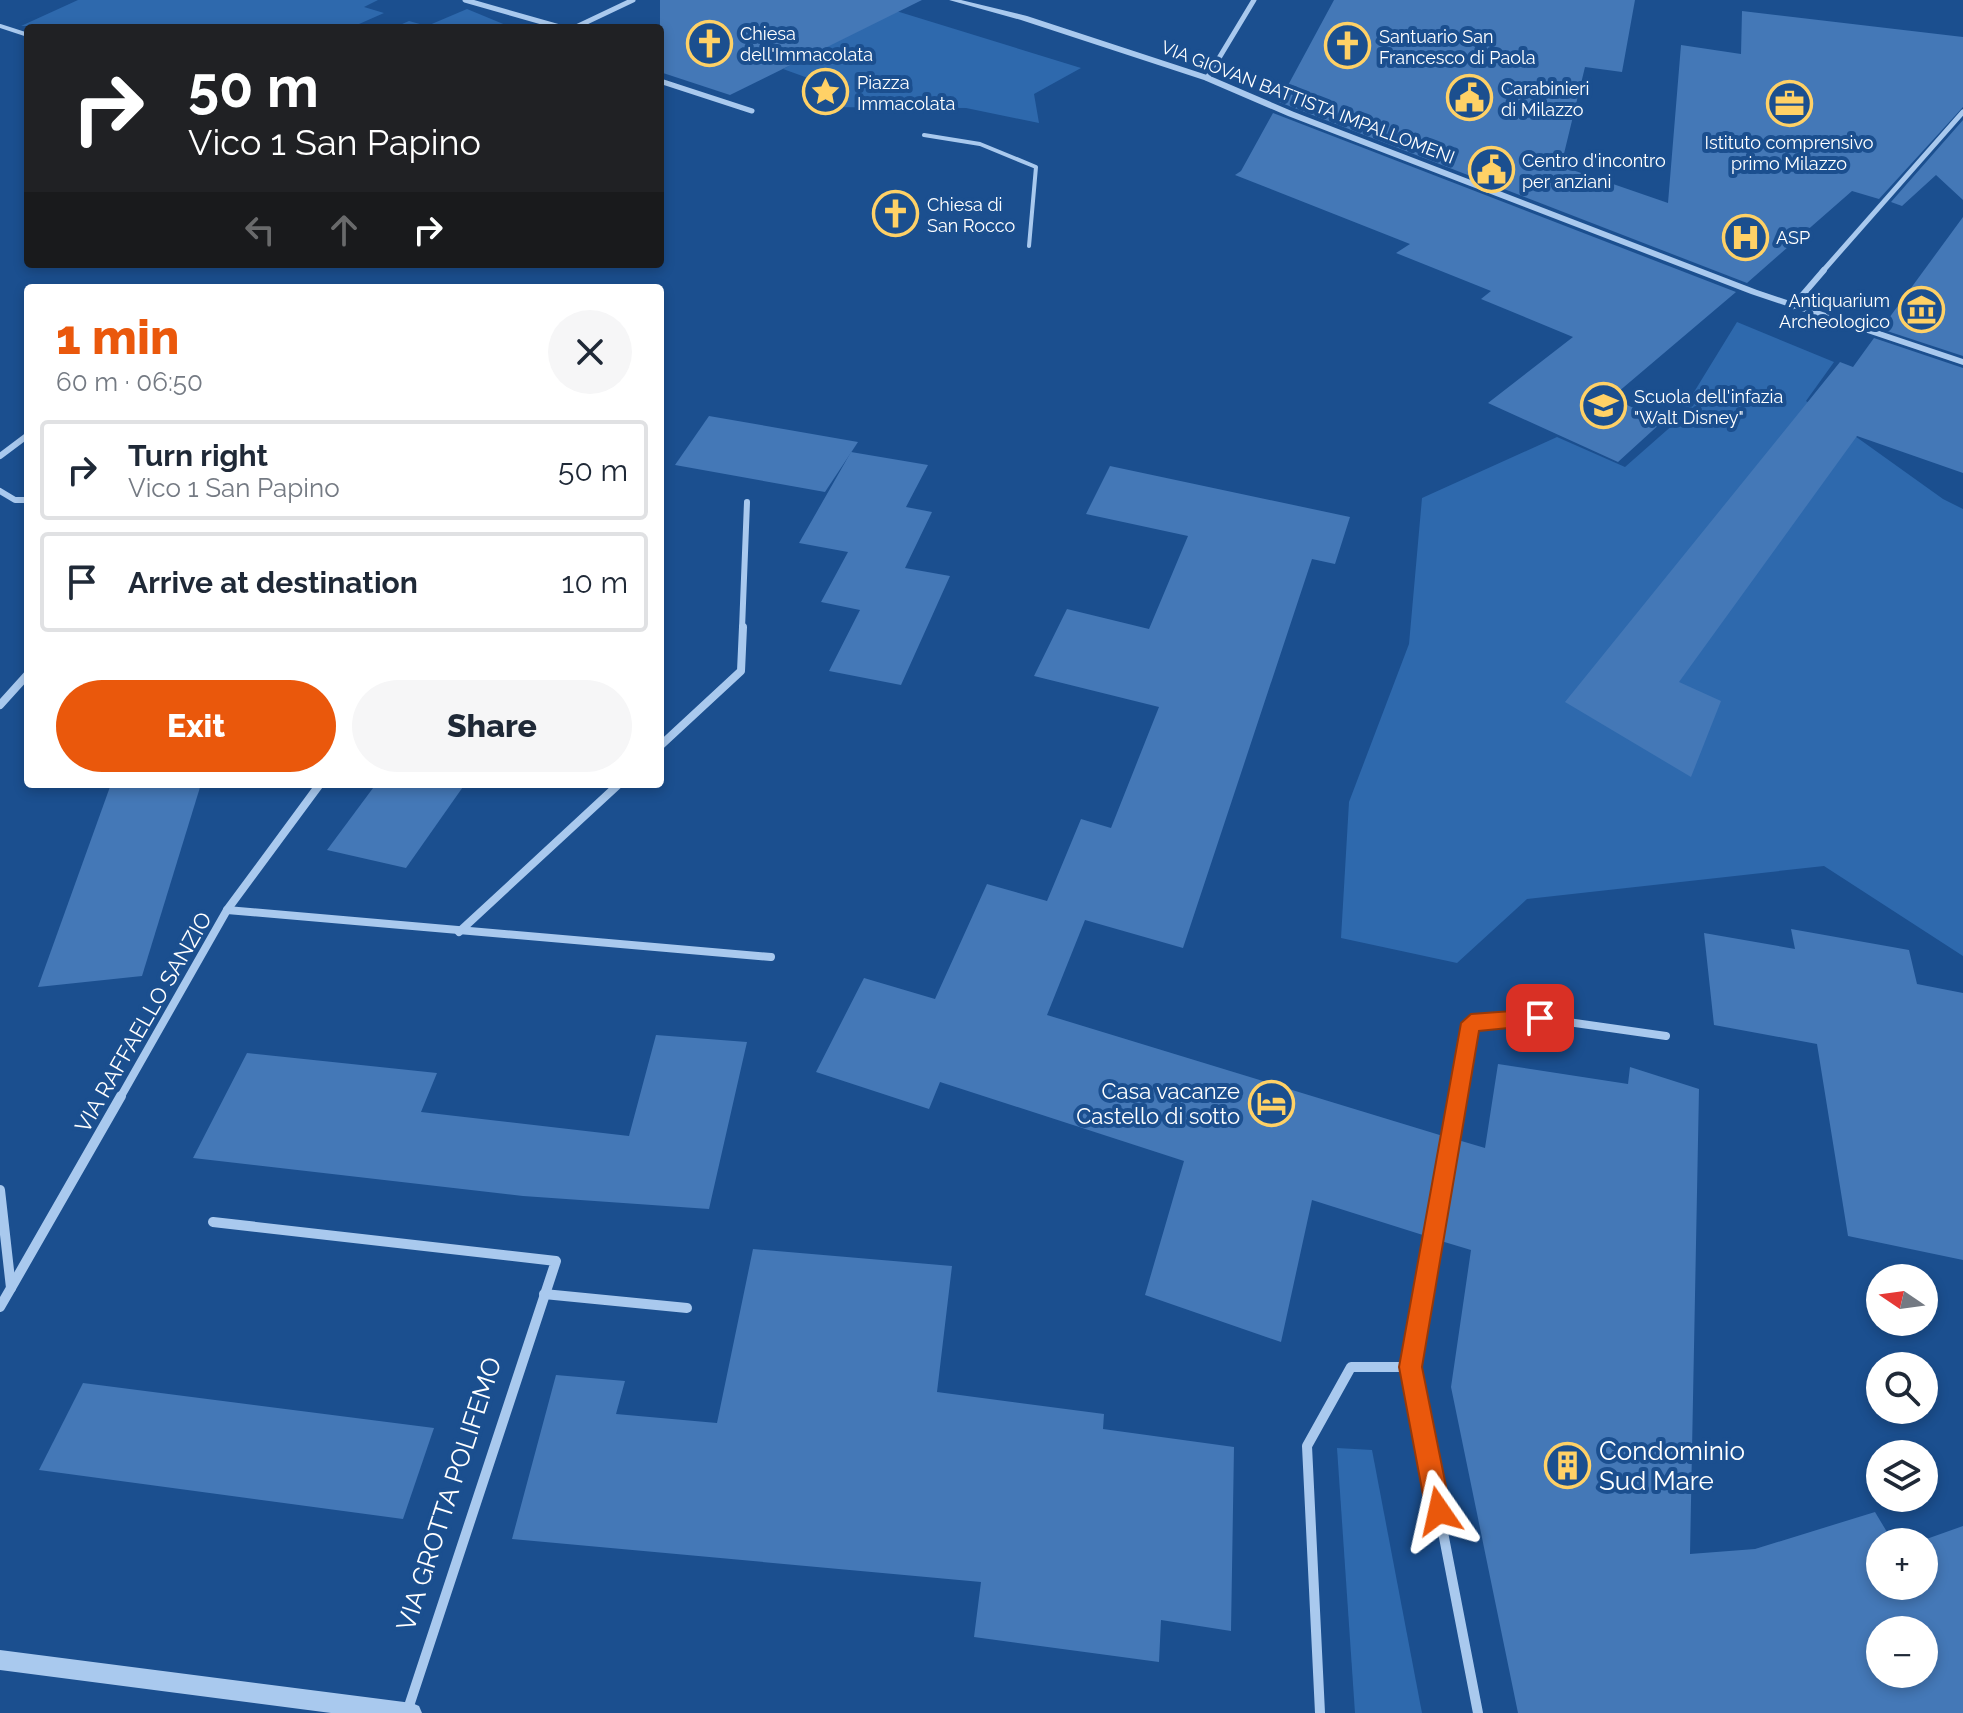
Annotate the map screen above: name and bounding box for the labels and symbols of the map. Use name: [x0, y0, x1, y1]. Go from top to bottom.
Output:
church icon: Chiesa dell'Immacolata: [685, 19, 733, 67]
church icon: Santuario San Francesco di Paola: [1324, 22, 1372, 70]
place label: Chiesa dell'Immacolata: [740, 23, 873, 65]
place label: Santuario San Francesco di Paola: [1379, 26, 1536, 68]
street label: VIA GIOVAN BATTISTA IMPALLOMENI: [1158, 36, 1458, 168]
place icon: Piazza Immacolata: [802, 68, 850, 116]
place label: Piazza Immacolata: [857, 72, 955, 114]
public building icon: Carabinieri di Milazzo: [1446, 74, 1494, 122]
place label: Carabinieri di Milazzo: [1501, 78, 1590, 120]
office icon: Istituto comprensivo primo Milazzo: [1765, 80, 1813, 128]
place label: Istituto comprensivo primo Milazzo: [1705, 132, 1874, 174]
public building icon: Centro d'incontro per anziani: [1467, 146, 1515, 194]
place label: Centro d'incontro per anziani: [1522, 150, 1666, 192]
church icon: Chiesa di San Rocco: [872, 190, 920, 238]
place label: Chiesa di San Rocco: [927, 194, 1016, 236]
hospital icon: ASP: [1721, 213, 1769, 261]
place label: ASP: [1776, 227, 1810, 248]
museum icon: Antiquarium Archeologico: [1897, 286, 1945, 334]
place label: Antiquarium Archeologico: [1779, 290, 1890, 332]
school or university icon: Scuola dell'infazia "Walt Disney": [1579, 382, 1627, 430]
place label: Scuola dell'infazia "Walt Disney": [1634, 386, 1783, 428]
street label: VIA RAFFAELLO SANZIO: [69, 907, 217, 1137]
pin: [1506, 984, 1574, 1052]
place label: Casa vacanze Castello di sotto: [1076, 1078, 1240, 1129]
hotel icon: Casa vacanze Castello di sotto: [1247, 1080, 1295, 1128]
north arrow: [1866, 1264, 1938, 1336]
street label: VIA GROTTA POLIFEMO: [391, 1353, 507, 1635]
place label: Condominio Sud Mare: [1599, 1436, 1745, 1496]
building icon: Condominio Sud Mare: [1544, 1442, 1592, 1490]
position arrow: [1397, 1469, 1481, 1553]

